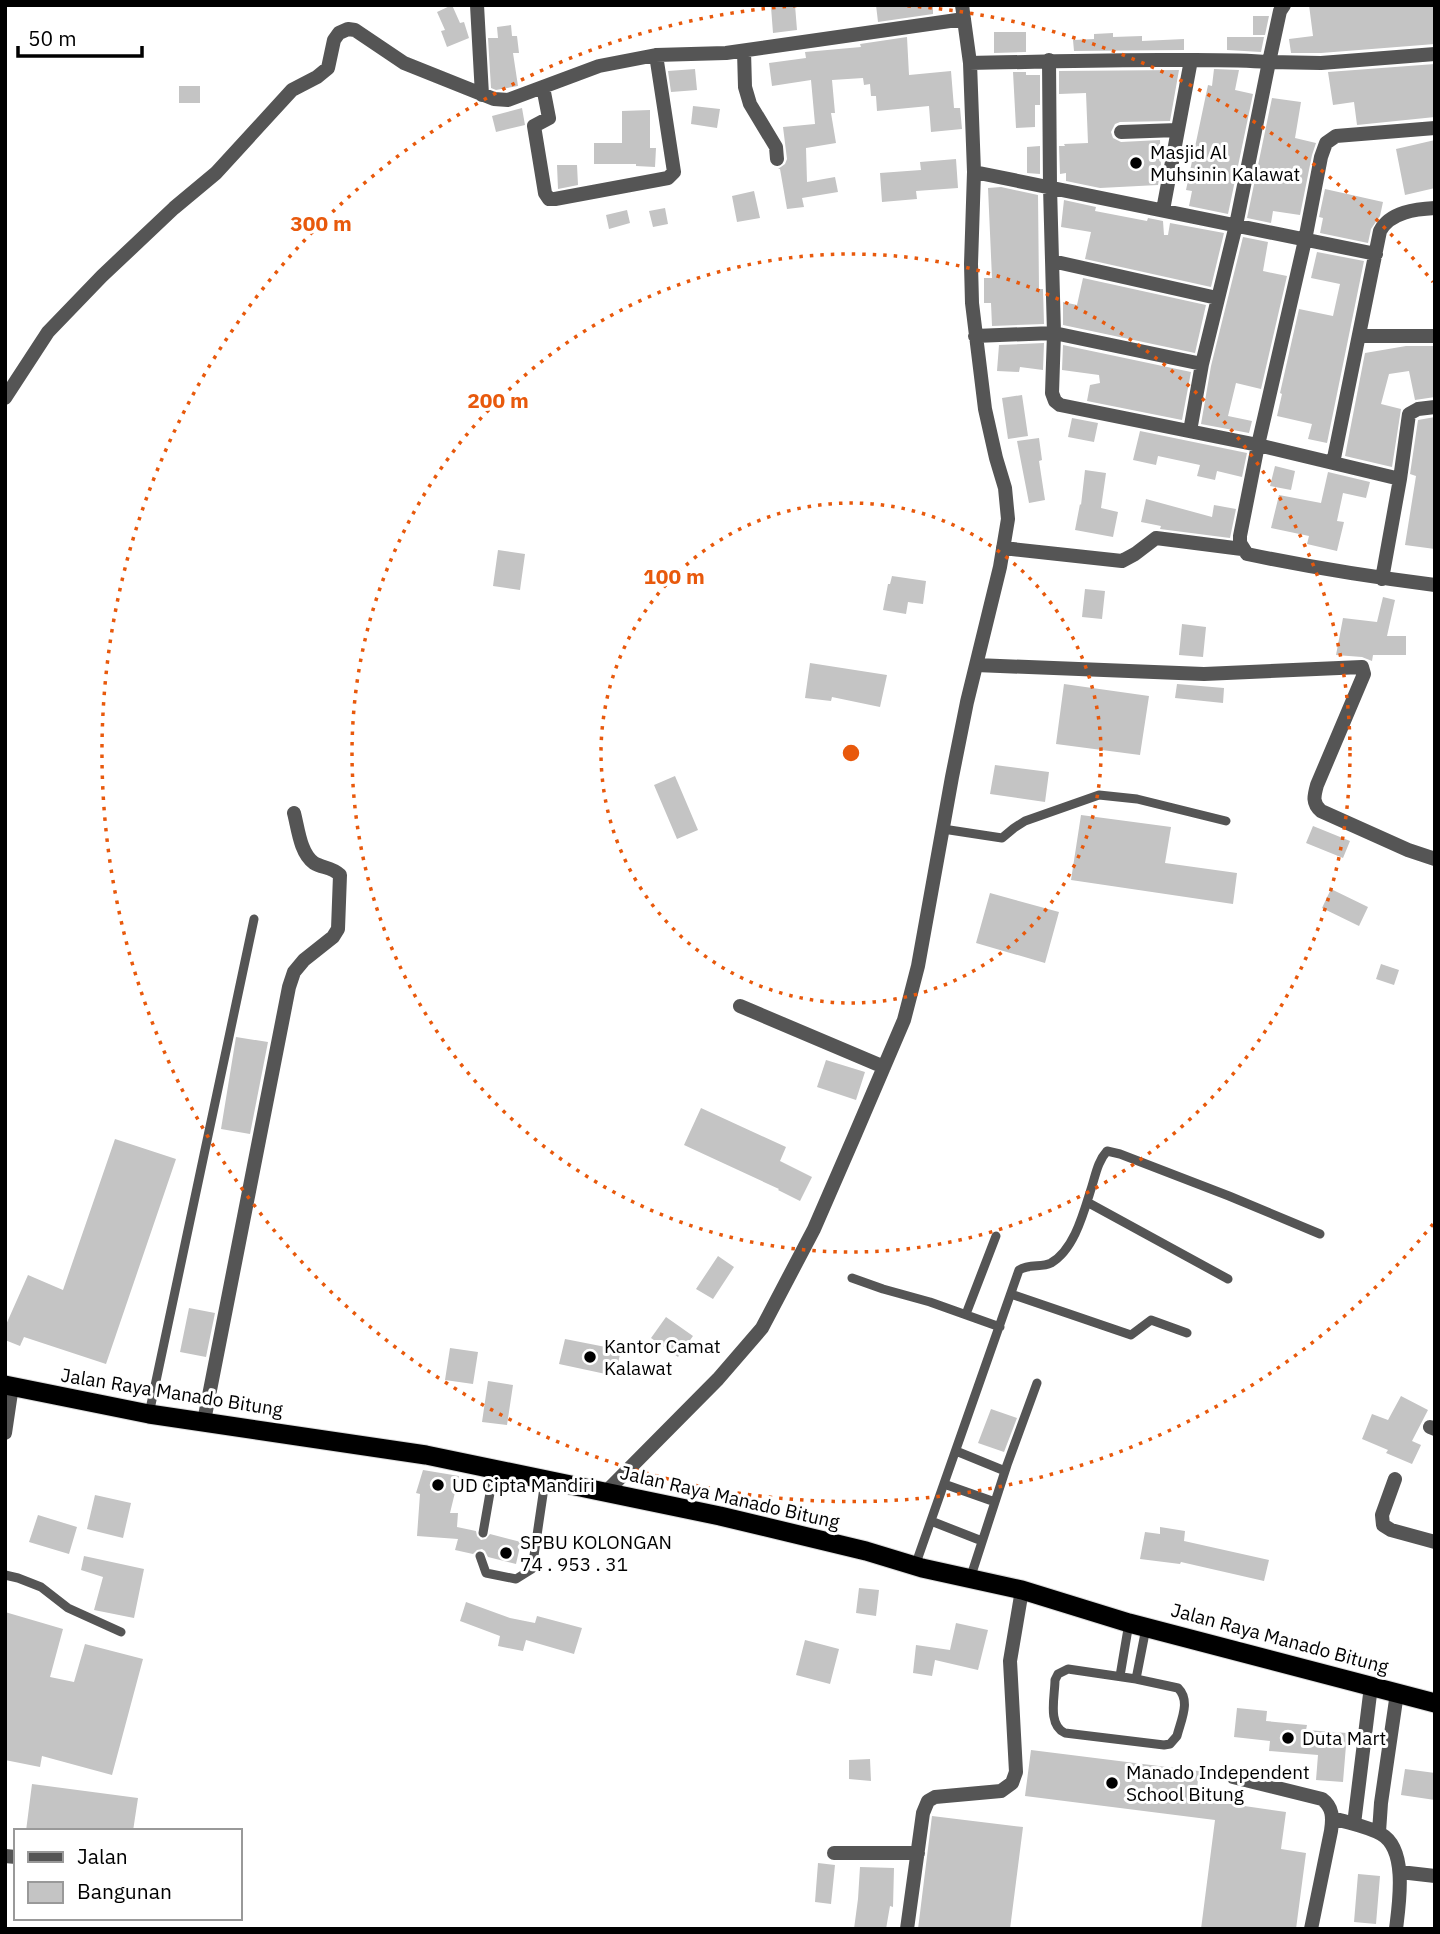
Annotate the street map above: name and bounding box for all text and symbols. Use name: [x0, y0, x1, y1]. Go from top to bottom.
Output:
scale bar: [18, 14, 142, 58]
text: 50 m: [28, 24, 77, 52]
place label: Masjid Al Muhsinin Kalawat: [1150, 140, 1300, 186]
marker: Masjid Al Muhsinin Kalawat: [1128, 155, 1144, 171]
text: 300 m: [290, 209, 352, 237]
text: 200 m: [467, 386, 529, 414]
text: 100 m: [643, 562, 705, 590]
centre of rings: [839, 741, 863, 765]
place label: Kantor Camat Kalawat: [604, 1334, 721, 1380]
marker: Kantor Camat Kalawat: [582, 1349, 598, 1365]
street label: Jalan Raya Manado Bitung: [59, 1363, 285, 1421]
street label: Jalan Raya Manado Bitung: [618, 1460, 842, 1534]
place label: UD Cipta Mandiri: [452, 1473, 595, 1497]
marker: UD Cipta Mandiri: [430, 1477, 446, 1493]
place label: SPBU KOLONGAN 74 . 953 . 31: [520, 1530, 672, 1576]
marker: SPBU KOLONGAN 74 . 953 . 31: [498, 1545, 514, 1561]
street label: Jalan Raya Manado Bitung: [1169, 1597, 1391, 1679]
place label: Duta Mart: [1302, 1726, 1386, 1750]
marker: Duta Mart: [1280, 1730, 1296, 1746]
place label: Manado Independent School Bitung: [1126, 1760, 1310, 1806]
marker: Manado Independent School Bitung: [1104, 1775, 1120, 1791]
legend: [14, 1829, 242, 1920]
text: Jalan: [77, 1842, 128, 1870]
text: Bangunan: [77, 1877, 172, 1905]

